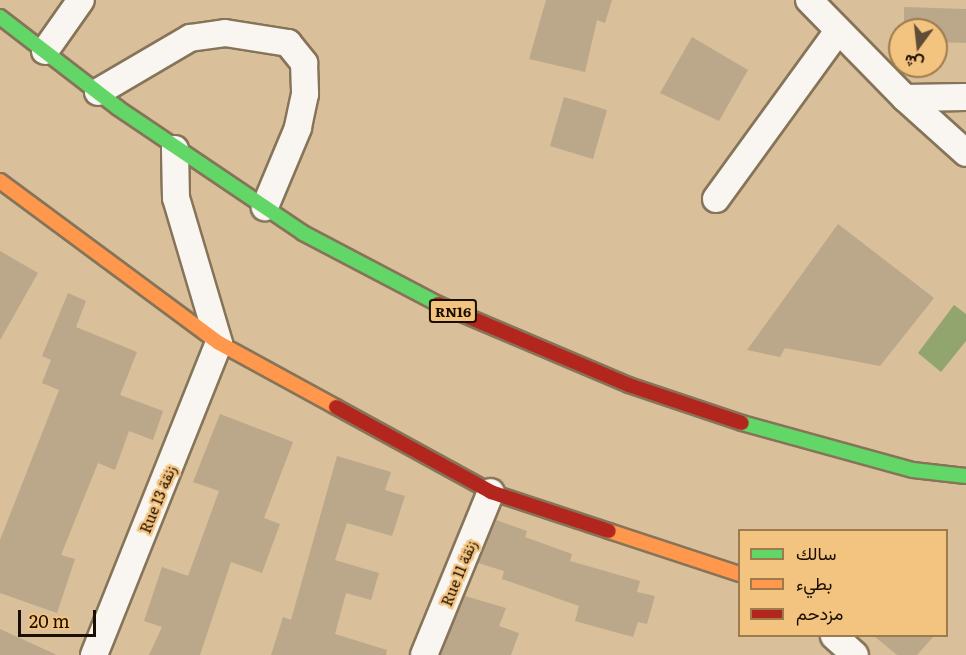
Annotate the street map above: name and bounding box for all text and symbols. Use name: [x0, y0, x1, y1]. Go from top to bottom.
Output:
north arrow: [888, 18, 948, 78]
text: ش: [901, 49, 926, 78]
road number: RN16: [428, 300, 478, 322]
street label: Rue 13 زنقة: [135, 463, 179, 535]
legend: [738, 529, 948, 637]
street label: Rue 11 زنقة: [437, 537, 479, 609]
text: سالك: [796, 539, 836, 566]
text: بطيء: [796, 569, 832, 596]
scale bar: [21, 598, 99, 636]
text: مزدحم: [796, 599, 843, 626]
text: 20 m: [29, 607, 70, 634]

